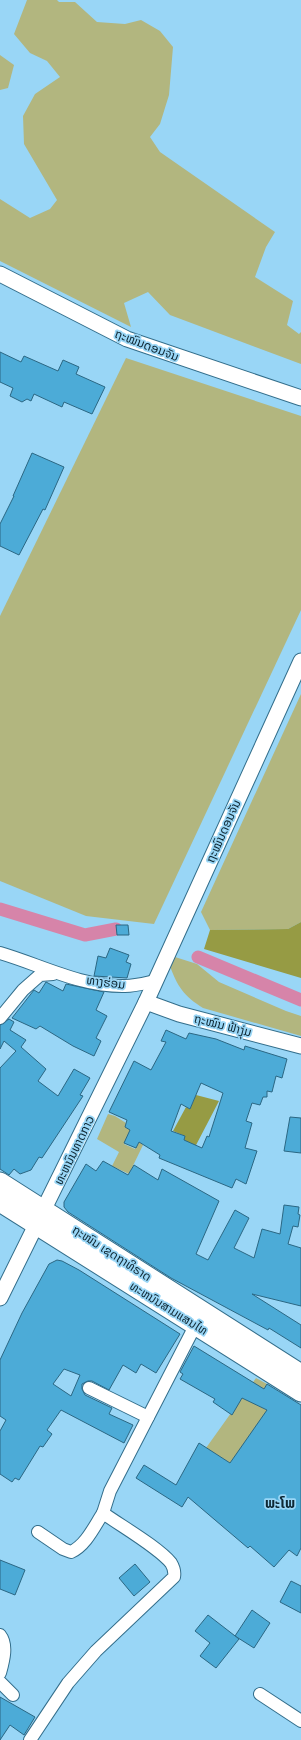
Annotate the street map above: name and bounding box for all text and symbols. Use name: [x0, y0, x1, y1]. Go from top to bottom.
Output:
street label: ຖະໝົນດອນຈັນ: [113, 326, 181, 364]
street label: ຖະໝົນດອນຈັນ: [202, 797, 244, 865]
street label: ທາງຮ່ອມ: [86, 972, 126, 992]
street label: ຖະໝົນ ຟ້າງຸ່ມ: [192, 1011, 253, 1042]
street label: ທະຫນົນທາດກາວ: [51, 1113, 97, 1187]
street label: ຖະໜົນ ເຊດຖາທິຣາດ: [70, 1222, 154, 1284]
street label: ທະຫນົນສາມແສນໄທ: [127, 1278, 211, 1338]
district label: ພະໂພ: [265, 1494, 295, 1512]

